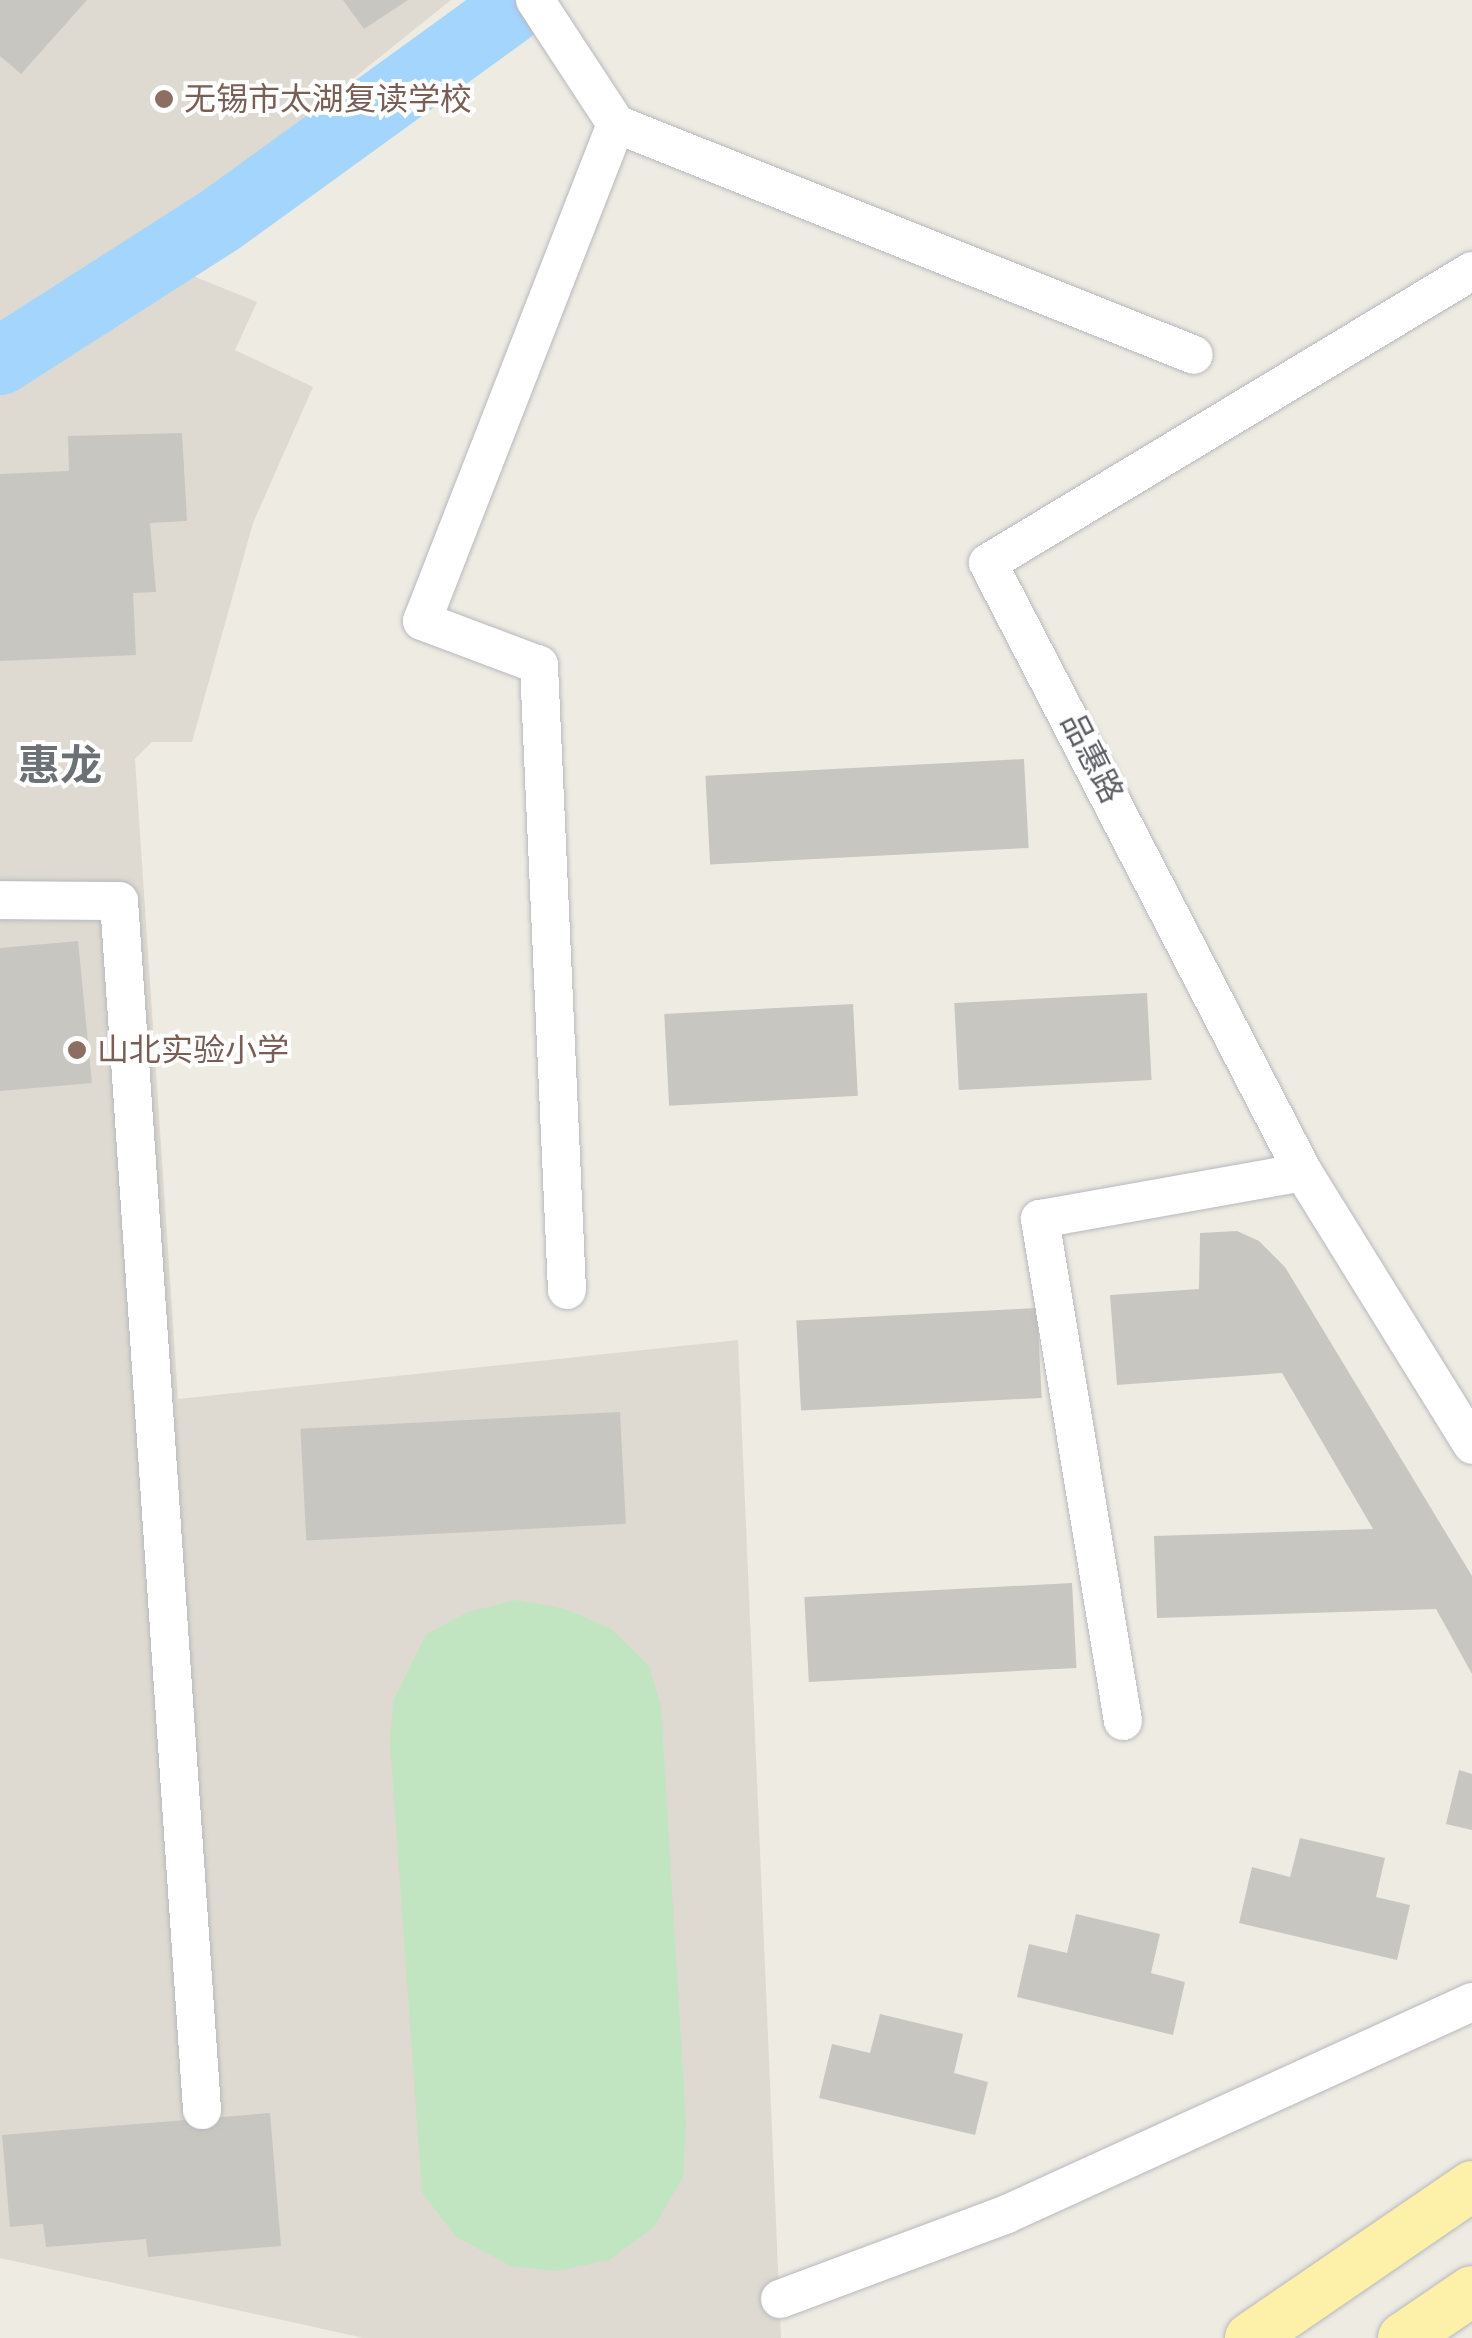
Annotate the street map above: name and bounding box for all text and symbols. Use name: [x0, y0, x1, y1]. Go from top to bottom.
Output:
place label: 无锡市太湖复读学校: [184, 80, 472, 118]
marker: 无锡市太湖复读学校: [153, 88, 175, 110]
street label: 品惠路: [1053, 707, 1131, 809]
district label: 惠龙: [18, 740, 102, 790]
place label: 山北实验小学: [97, 1031, 289, 1069]
marker: 山北实验小学: [66, 1039, 88, 1061]

